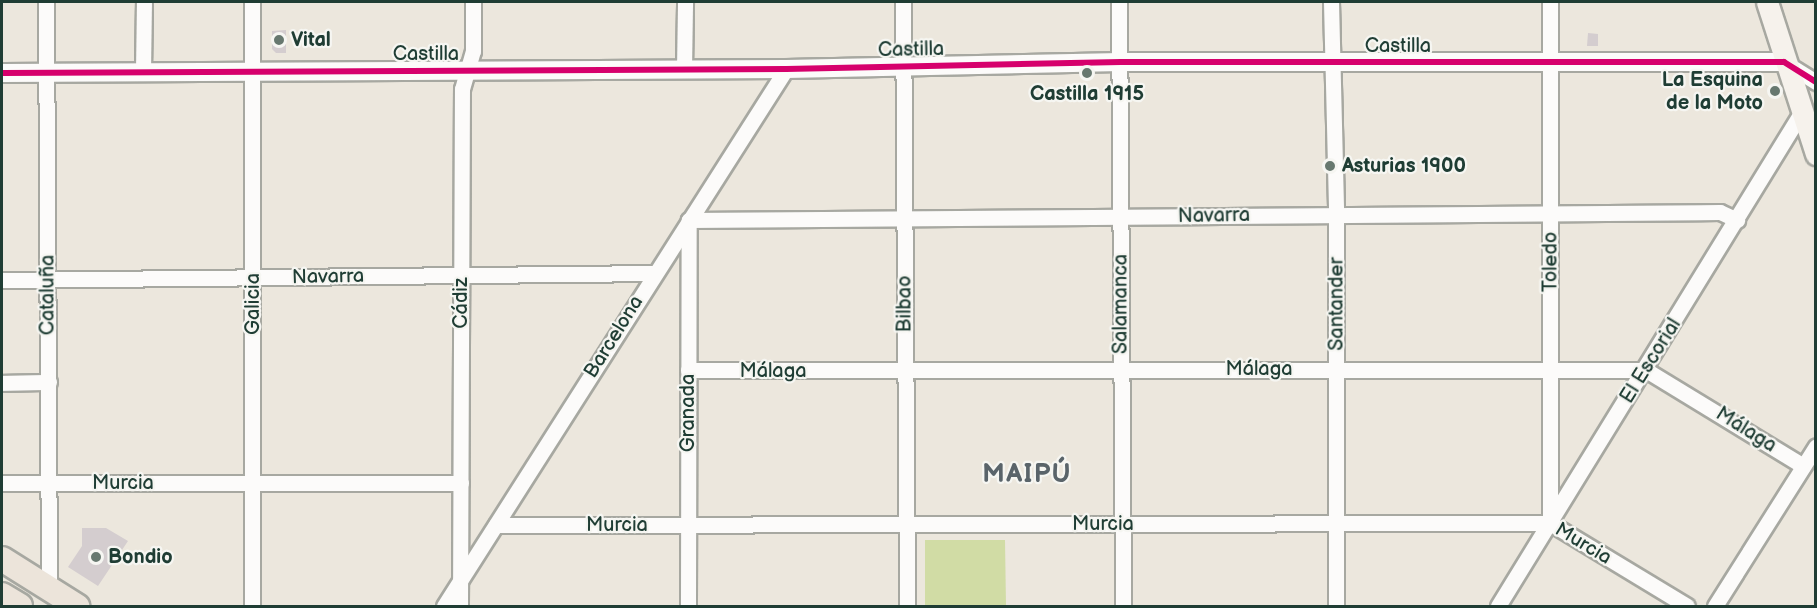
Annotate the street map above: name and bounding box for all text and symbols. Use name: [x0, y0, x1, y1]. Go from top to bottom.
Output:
place label: Vital: [291, 28, 331, 52]
marker: Vital: [272, 33, 286, 47]
street label: Castilla: [1365, 34, 1431, 58]
street label: Castilla: [878, 37, 944, 63]
street label: Castilla: [393, 42, 459, 66]
marker: Castilla 1915: [1080, 66, 1094, 80]
place label: La Esquina de la Moto: [1662, 68, 1763, 115]
place label: Castilla 1915: [1030, 82, 1144, 106]
marker: La Esquina de la Moto: [1768, 84, 1782, 98]
place label: Asturias 1900: [1342, 154, 1466, 178]
marker: Asturias 1900: [1323, 159, 1337, 173]
street label: Navarra: [1178, 203, 1250, 229]
street label: Toledo: [1539, 232, 1563, 292]
street label: Salamanca: [1109, 254, 1133, 354]
street label: Cataluña: [36, 255, 60, 335]
street label: Santander: [1325, 257, 1349, 351]
street label: Navarra: [292, 264, 364, 290]
street label: Galicia: [241, 273, 265, 335]
street label: Bilbao: [893, 276, 917, 332]
street label: Cádiz: [449, 277, 473, 329]
street label: Barcelona: [579, 291, 649, 383]
street label: El Escorial: [1615, 314, 1687, 408]
street label: Málaga: [1225, 357, 1293, 381]
street label: Málaga: [739, 359, 807, 383]
street label: Granada: [676, 374, 700, 452]
street label: Málaga: [1711, 402, 1781, 458]
district label: MAIPÚ: [982, 459, 1072, 491]
street label: Murcia: [92, 471, 154, 495]
street label: Murcia: [1072, 512, 1134, 536]
street label: Murcia: [586, 513, 648, 537]
street label: Murcia: [1550, 518, 1616, 570]
place label: Bondio: [108, 545, 173, 569]
marker: Bondio: [89, 550, 103, 564]

